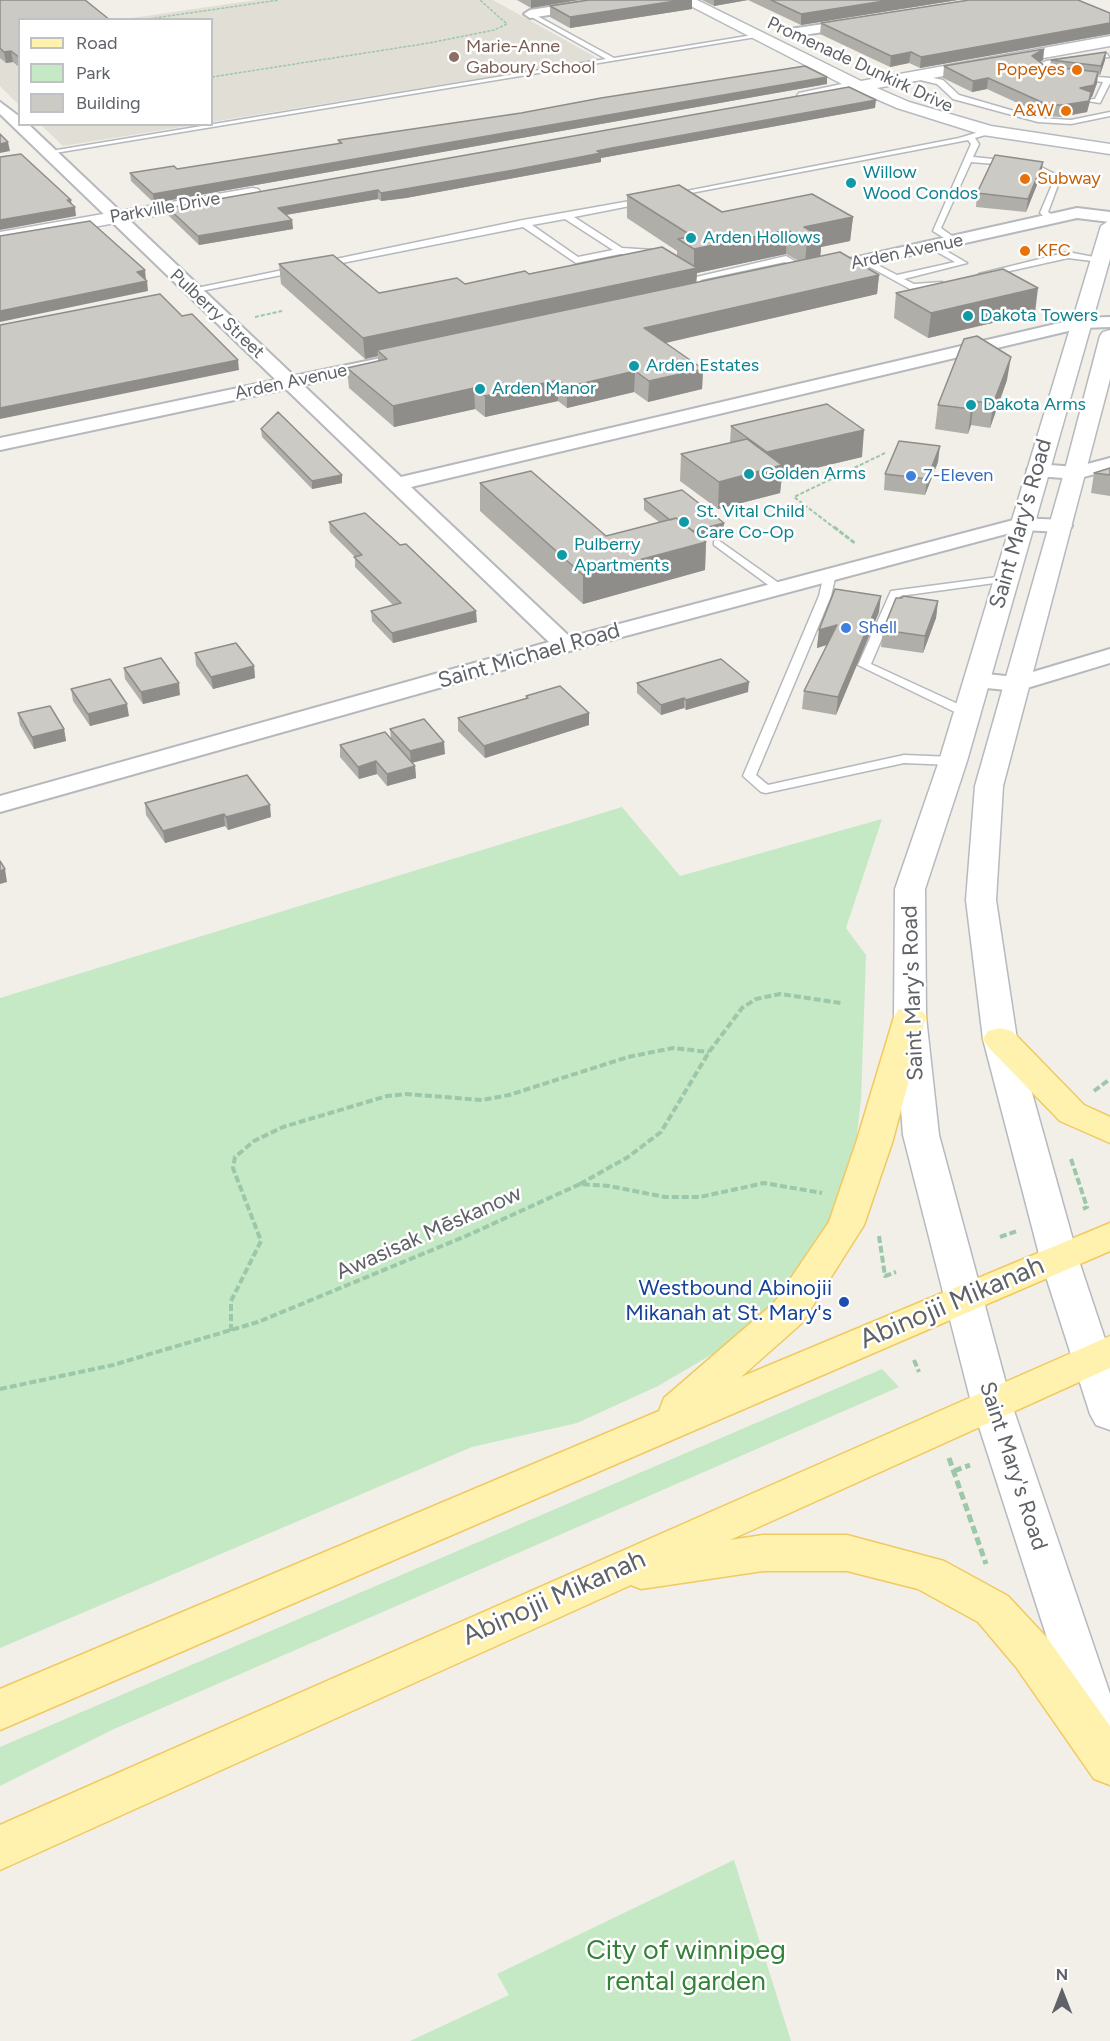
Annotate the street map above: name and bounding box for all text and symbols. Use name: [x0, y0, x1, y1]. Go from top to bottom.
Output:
street label: Promenade Dunkirk Drive: [764, 12, 956, 118]
legend: [18, 18, 213, 126]
text: Road: [76, 32, 117, 54]
place label: Marie-Anne Gaboury School: [466, 36, 596, 78]
marker: Marie-Anne Gaboury School: [447, 50, 461, 64]
place label: Popeyes: [997, 59, 1065, 81]
text: Park: [76, 62, 110, 84]
marker: Popeyes: [1070, 63, 1084, 77]
text: Building: [76, 92, 141, 114]
place label: A&W: [1013, 100, 1054, 122]
marker: A&W: [1059, 104, 1073, 118]
place label: Willow Wood Condos: [863, 162, 978, 204]
place label: Subway: [1037, 168, 1101, 190]
marker: Subway: [1018, 172, 1032, 186]
marker: Willow Wood Condos: [844, 176, 858, 190]
street label: Parkville Drive: [108, 188, 222, 228]
place label: Arden Hollows: [703, 227, 821, 249]
street label: Arden Avenue: [849, 230, 965, 274]
marker: Arden Hollows: [684, 231, 698, 245]
place label: KFC: [1037, 240, 1071, 262]
marker: KFC: [1018, 244, 1032, 258]
street label: Pulberry Street: [165, 265, 269, 363]
place label: Dakota Towers: [980, 305, 1098, 327]
marker: Dakota Towers: [961, 309, 975, 323]
place label: Arden Estates: [646, 355, 759, 377]
marker: Arden Estates: [627, 359, 641, 373]
street label: Arden Avenue: [233, 360, 349, 404]
place label: Arden Manor: [492, 378, 596, 400]
marker: Arden Manor: [473, 382, 487, 396]
place label: Dakota Arms: [983, 394, 1086, 416]
marker: Dakota Arms: [964, 398, 978, 412]
street label: Saint Mary's Road: [984, 436, 1058, 612]
place label: Golden Arms: [761, 463, 866, 485]
place label: 7-Eleven: [923, 465, 993, 487]
marker: Golden Arms: [742, 467, 756, 481]
marker: 7-Eleven: [904, 469, 918, 483]
place label: St. Vital Child Care Co-Op: [696, 501, 805, 544]
marker: St. Vital Child Care Co-Op: [677, 515, 691, 529]
place label: Pulberry Apartments: [574, 534, 669, 576]
marker: Pulberry Apartments: [555, 548, 569, 562]
street label: Saint Michael Road: [435, 617, 623, 695]
place label: Shell: [858, 617, 897, 639]
marker: Shell: [839, 621, 853, 635]
street label: Saint Mary's Road: [897, 905, 929, 1081]
street label: Awasisak Mēskanow: [332, 1180, 526, 1286]
street label: Abinojii Mikanah: [855, 1250, 1049, 1356]
place label: Westbound Abinojii Mikanah at St. Mary's: [625, 1276, 832, 1328]
marker: Westbound Abinojii Mikanah at St. Mary's: [837, 1295, 851, 1309]
street label: Saint Mary's Road: [973, 1379, 1053, 1553]
street label: Abinojii Mikanah: [457, 1543, 651, 1653]
park label: City of winnipeg rental garden: [586, 1935, 786, 1998]
north arrow: [1032, 1963, 1092, 2023]
text: N: [1056, 1965, 1068, 1984]

